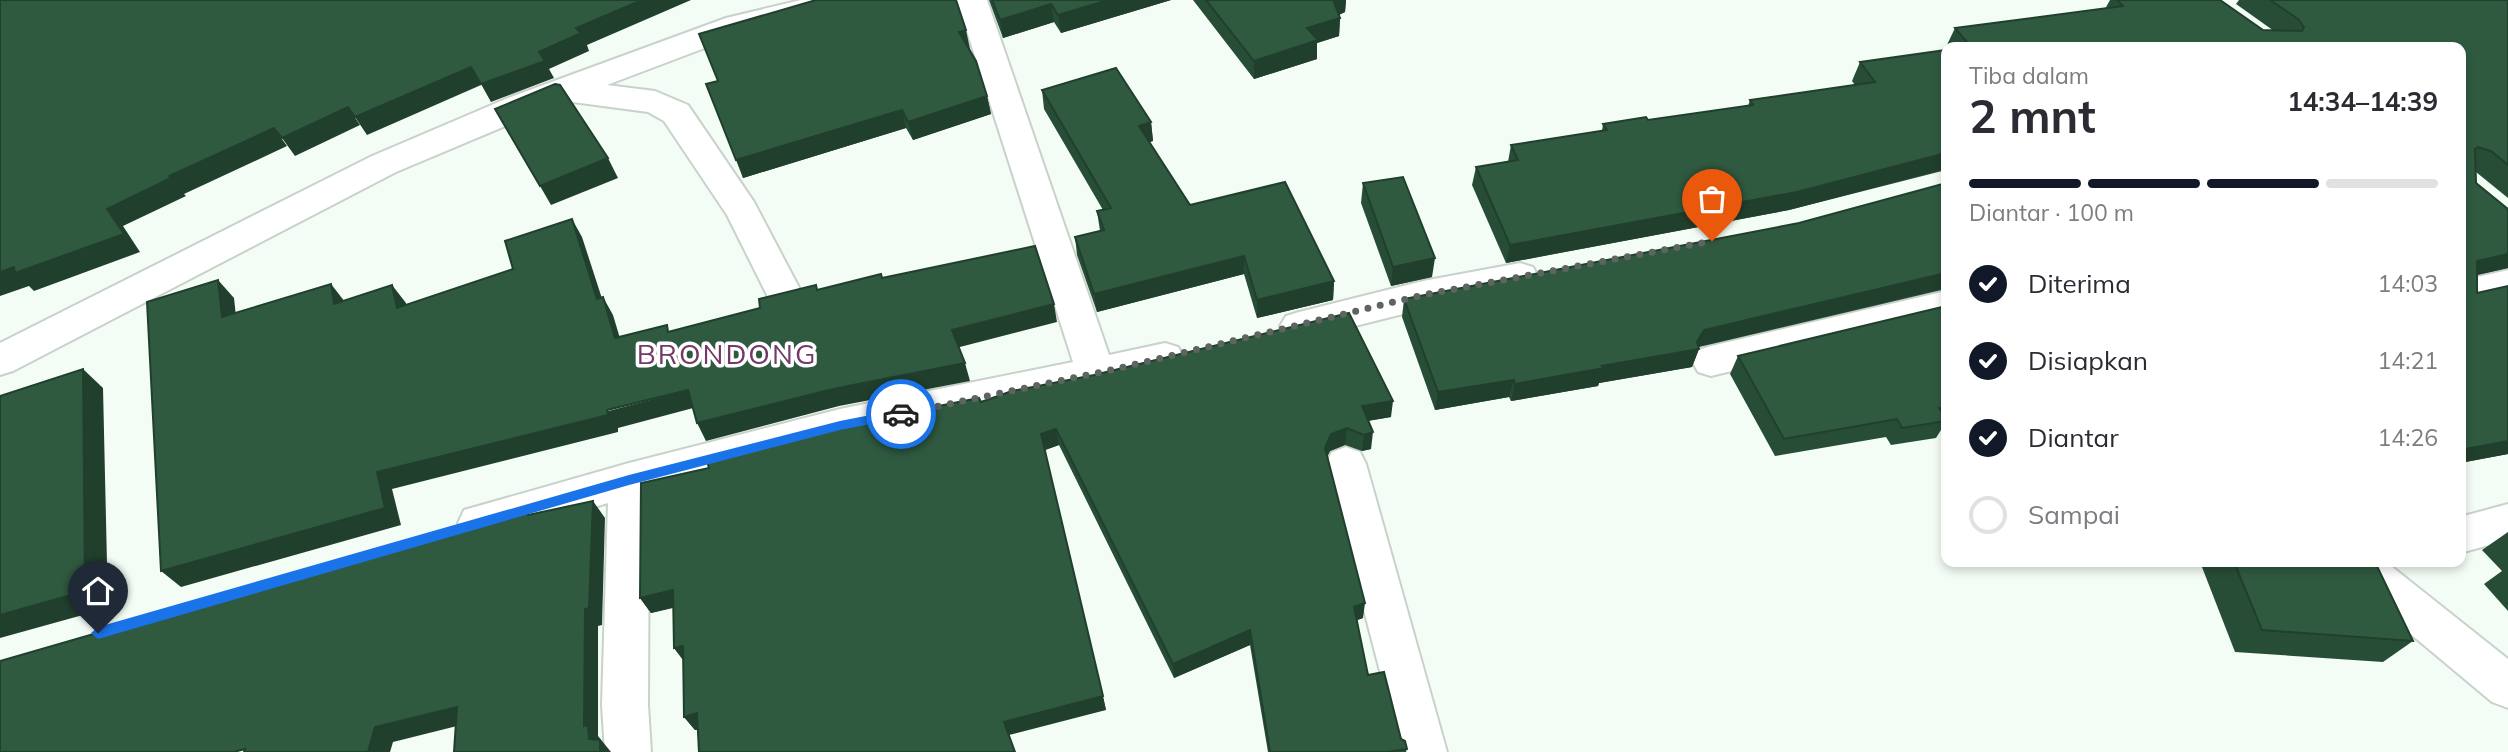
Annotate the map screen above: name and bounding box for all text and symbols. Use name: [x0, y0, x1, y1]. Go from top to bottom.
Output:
text: Tiba dalam: [1969, 61, 2089, 90]
text: 14:34–14:39: [2287, 85, 2438, 118]
text: 2 mnt: [1969, 87, 2096, 145]
pin: [1682, 169, 1742, 241]
icon: bag: [1693, 180, 1731, 218]
text: Diantar · 100 m: [1969, 198, 2134, 227]
icon: check: [1969, 265, 2007, 303]
text: Diterima: [2028, 267, 2131, 300]
text: 14:03: [2378, 269, 2438, 298]
district label: BRONDONG: [637, 336, 817, 371]
icon: check: [1969, 342, 2007, 380]
text: Disiapkan: [2028, 344, 2148, 377]
text: 14:21: [2378, 346, 2438, 375]
courier: [866, 379, 936, 449]
icon: car: [882, 395, 920, 433]
icon: check: [1969, 419, 2007, 457]
text: Diantar: [2028, 421, 2119, 454]
text: 14:26: [2378, 423, 2438, 452]
text: Sampai: [2028, 498, 2120, 531]
pin: [68, 561, 128, 633]
icon: home: [79, 572, 117, 610]

